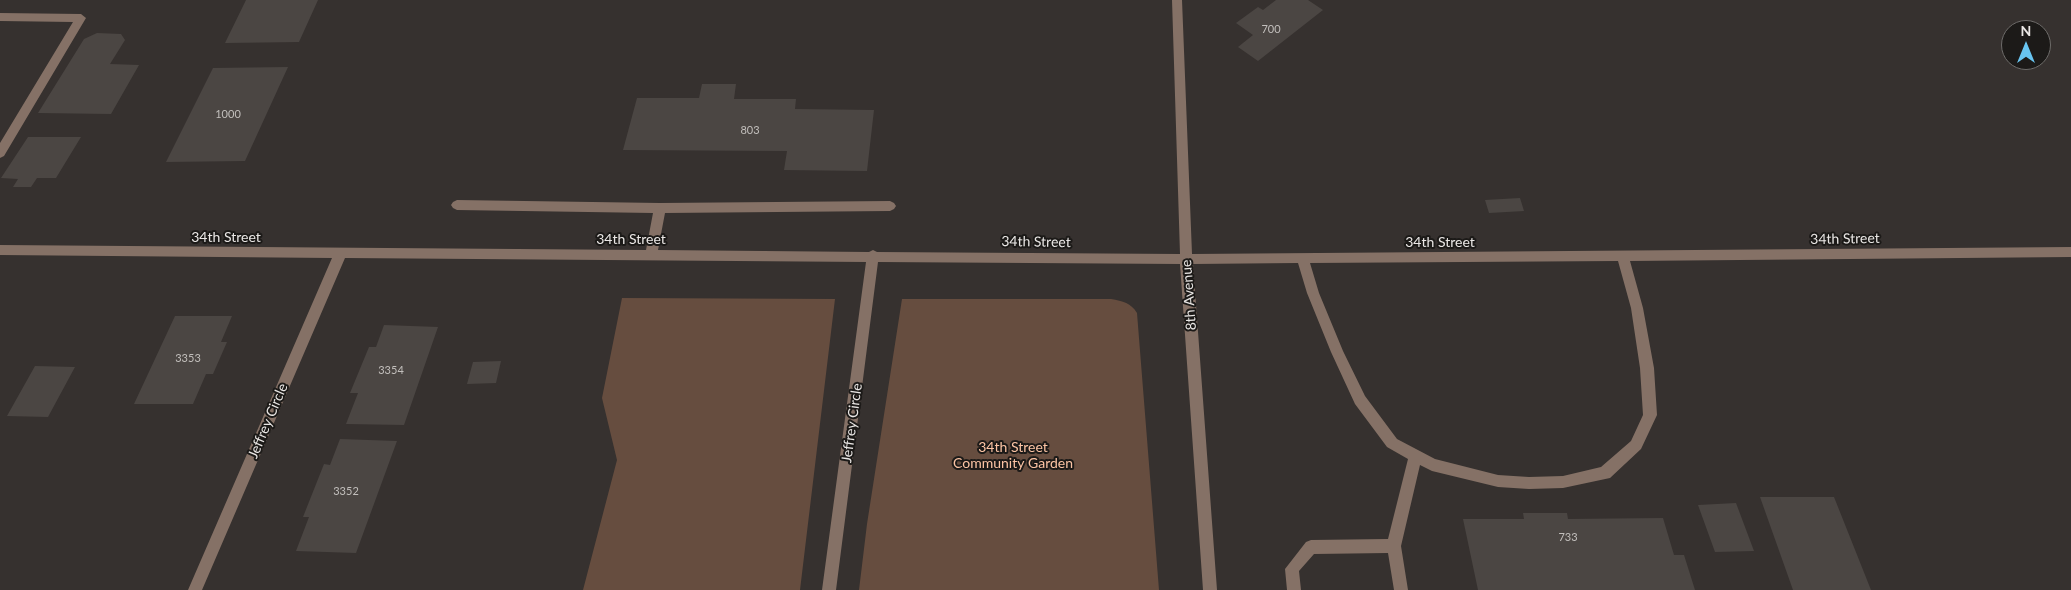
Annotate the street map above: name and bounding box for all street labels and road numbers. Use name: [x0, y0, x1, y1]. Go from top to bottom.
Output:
street label: 34th Street: [191, 229, 261, 245]
street label: 34th Street: [1810, 230, 1880, 248]
street label: 34th Street: [596, 231, 666, 247]
street label: 34th Street: [1001, 233, 1071, 251]
street label: 34th Street: [1405, 234, 1475, 250]
street label: 8th Avenue: [1178, 259, 1200, 331]
street label: Jeffrey Circle: [245, 381, 291, 461]
street label: Jeffrey Circle: [838, 382, 866, 464]

